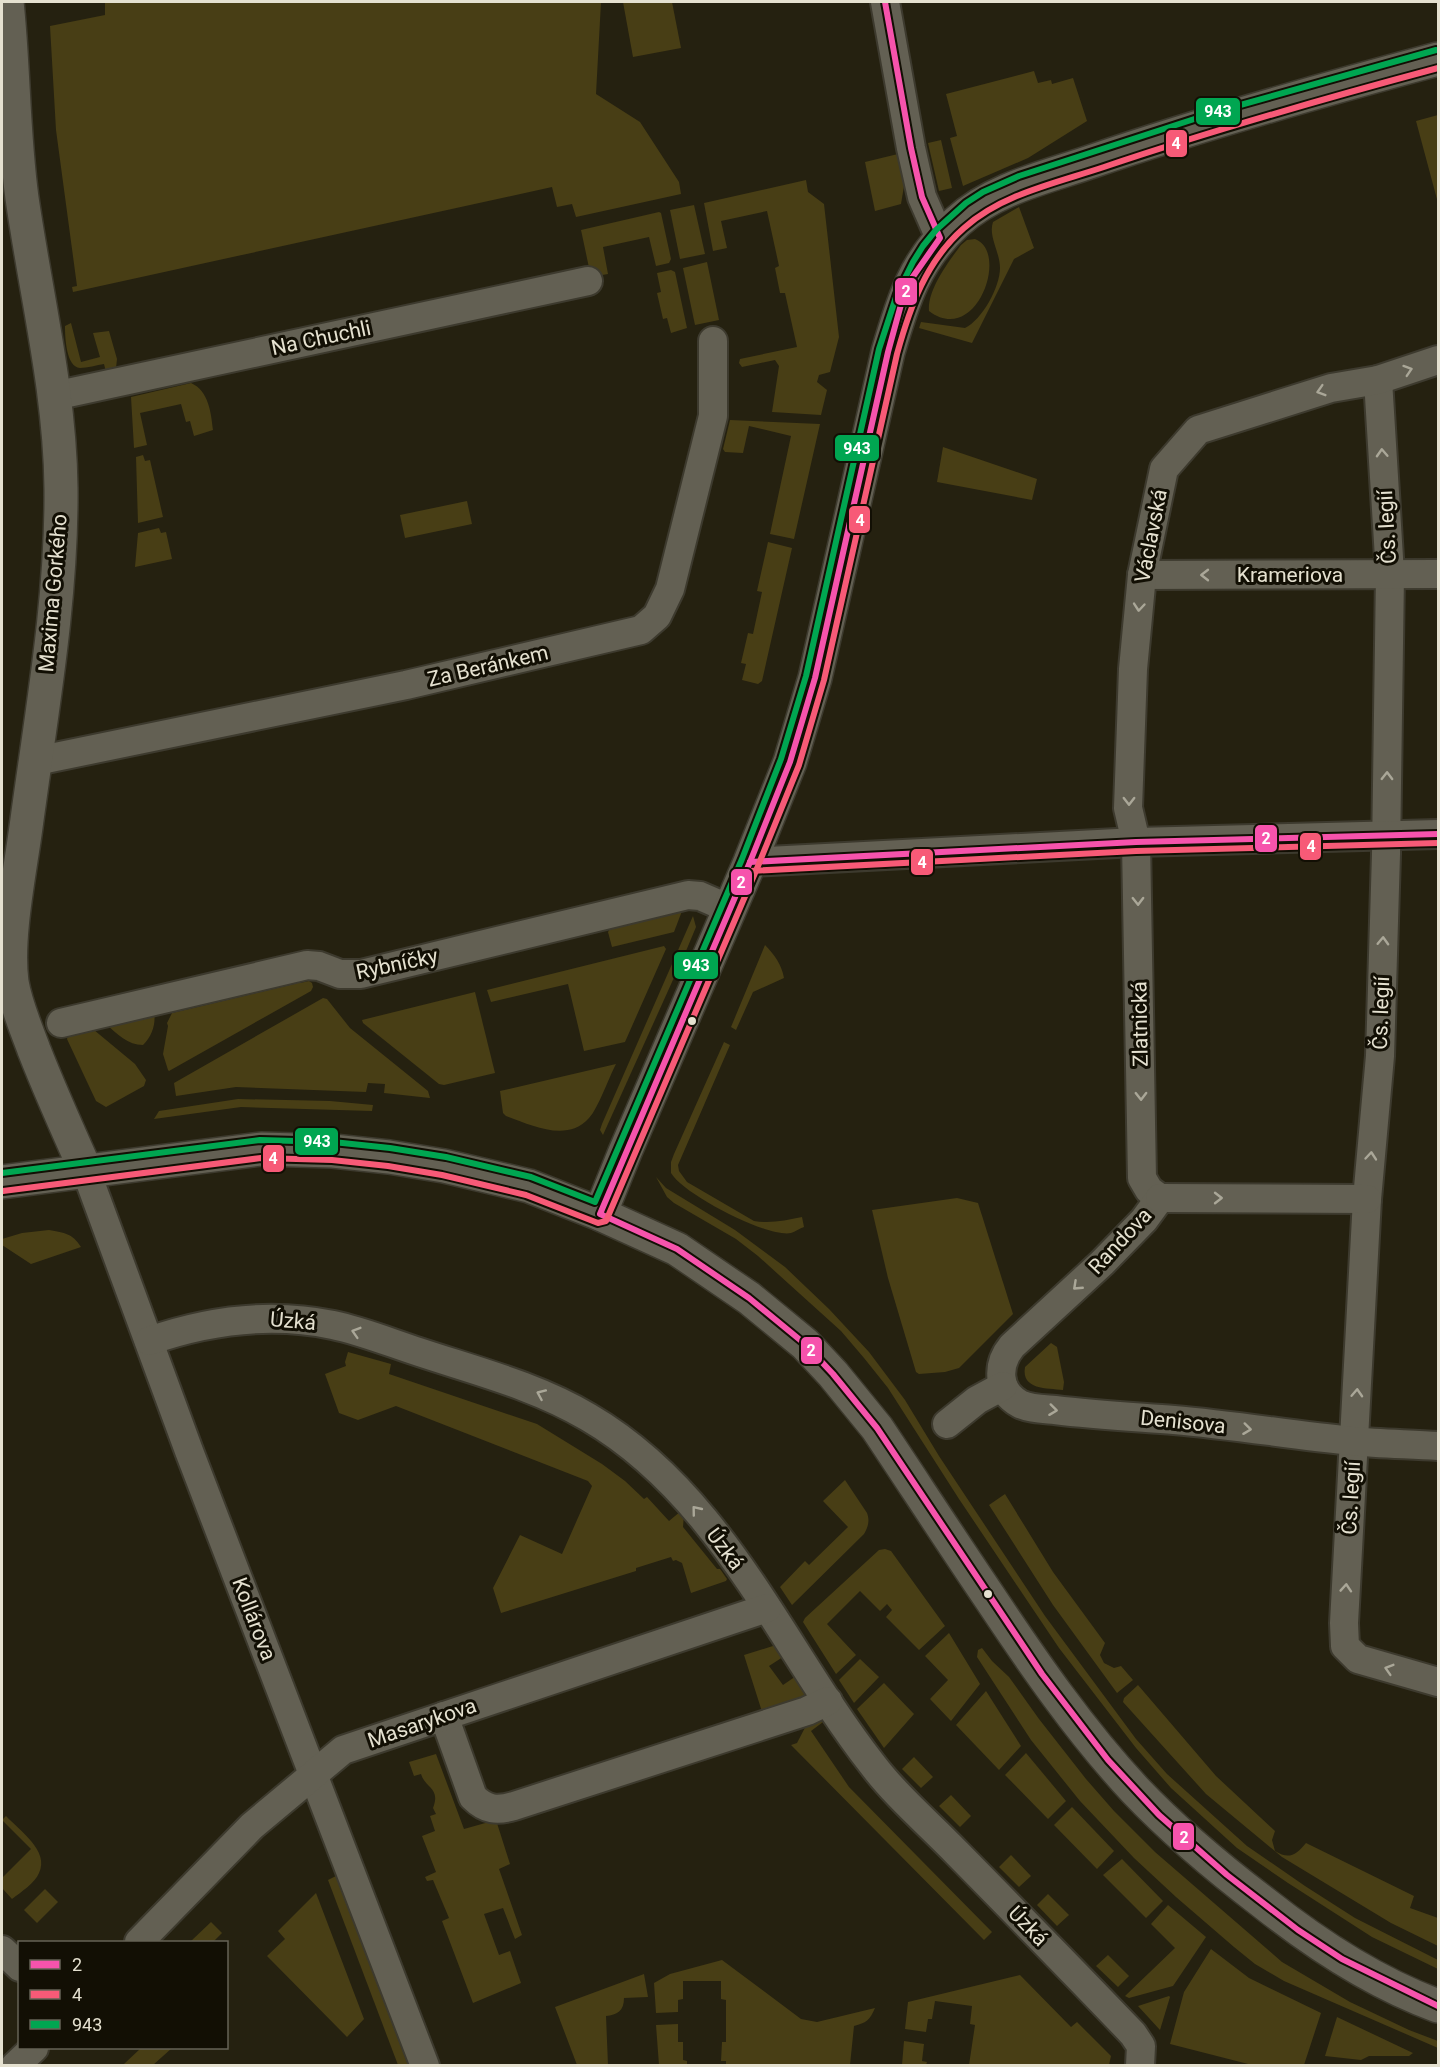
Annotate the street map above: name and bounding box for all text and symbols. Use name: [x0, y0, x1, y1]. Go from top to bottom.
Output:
line badge: 943: [1195, 97, 1241, 126]
text: 943: [1204, 102, 1232, 121]
line badge: 4: [1165, 129, 1188, 158]
text: 4: [1171, 134, 1181, 153]
line badge: 2: [894, 277, 918, 306]
text: 2: [901, 282, 911, 301]
street label: Na Chuchli: [269, 316, 373, 360]
one-way arrow: [1402, 365, 1413, 377]
one-way arrow: [1316, 384, 1327, 396]
line badge: 943: [834, 434, 880, 462]
text: 943: [843, 439, 871, 458]
one-way arrow: [1376, 449, 1389, 458]
street label: Václavská: [1130, 487, 1172, 585]
street label: Čs. legií: [1373, 489, 1401, 564]
line badge: 4: [848, 505, 871, 534]
text: 4: [855, 511, 865, 530]
street label: Maxima Gorkého: [34, 513, 72, 673]
street label: Krameriova: [1237, 563, 1343, 587]
one-way arrow: [1201, 569, 1210, 581]
one-way arrow: [1133, 602, 1146, 611]
street label: Za Beránkem: [425, 640, 551, 692]
one-way arrow: [1381, 772, 1393, 781]
one-way arrow: [1123, 797, 1135, 806]
line badge: 2: [1254, 824, 1278, 853]
text: 2: [1261, 829, 1271, 848]
line badge: 4: [1299, 832, 1322, 861]
text: 4: [1306, 837, 1316, 856]
line badge: 4: [910, 848, 934, 876]
text: 4: [917, 853, 927, 872]
line badge: 2: [730, 868, 753, 896]
text: 2: [736, 873, 746, 892]
one-way arrow: [1131, 896, 1144, 905]
one-way arrow: [1377, 936, 1390, 945]
street label: Rybníčky: [354, 944, 440, 984]
line badge: 943: [673, 951, 719, 980]
text: 943: [682, 956, 710, 975]
street label: Čs. legií: [1368, 975, 1394, 1050]
street label: Zlatnická: [1127, 981, 1153, 1067]
unlabelled marker: [686, 1015, 698, 1027]
one-way arrow: [1135, 1091, 1147, 1100]
line badge: 943: [294, 1127, 339, 1156]
text: 943: [303, 1132, 331, 1151]
line badge: 4: [262, 1144, 285, 1173]
text: 4: [268, 1149, 278, 1168]
one-way arrow: [1364, 1152, 1377, 1161]
one-way arrow: [1214, 1192, 1223, 1204]
street label: Randova: [1084, 1203, 1156, 1279]
one-way arrow: [1073, 1279, 1084, 1290]
street label: Úzká: [269, 1307, 317, 1335]
one-way arrow: [351, 1327, 362, 1339]
line badge: 2: [800, 1336, 823, 1365]
text: 2: [806, 1341, 816, 1360]
one-way arrow: [1350, 1388, 1363, 1397]
one-way arrow: [537, 1389, 548, 1401]
one-way arrow: [1048, 1403, 1057, 1416]
street label: Denisova: [1139, 1406, 1227, 1438]
one-way arrow: [1242, 1422, 1251, 1434]
street label: Čs. legií: [1337, 1460, 1365, 1535]
one-way arrow: [692, 1505, 703, 1516]
street label: Úzká: [702, 1523, 748, 1575]
street label: Kollárova: [227, 1574, 281, 1664]
one-way arrow: [1340, 1583, 1353, 1592]
unlabelled marker: [982, 1588, 994, 1600]
one-way arrow: [1384, 1664, 1395, 1676]
street label: Masarykova: [365, 1693, 479, 1753]
line badge: 2: [1172, 1822, 1195, 1851]
text: 2: [1179, 1828, 1189, 1847]
street label: Úzká: [1003, 1901, 1053, 1951]
legend: [18, 1941, 228, 2049]
text: 2: [72, 1954, 82, 1975]
text: 4: [72, 1984, 82, 2005]
text: 943: [72, 2014, 102, 2035]

